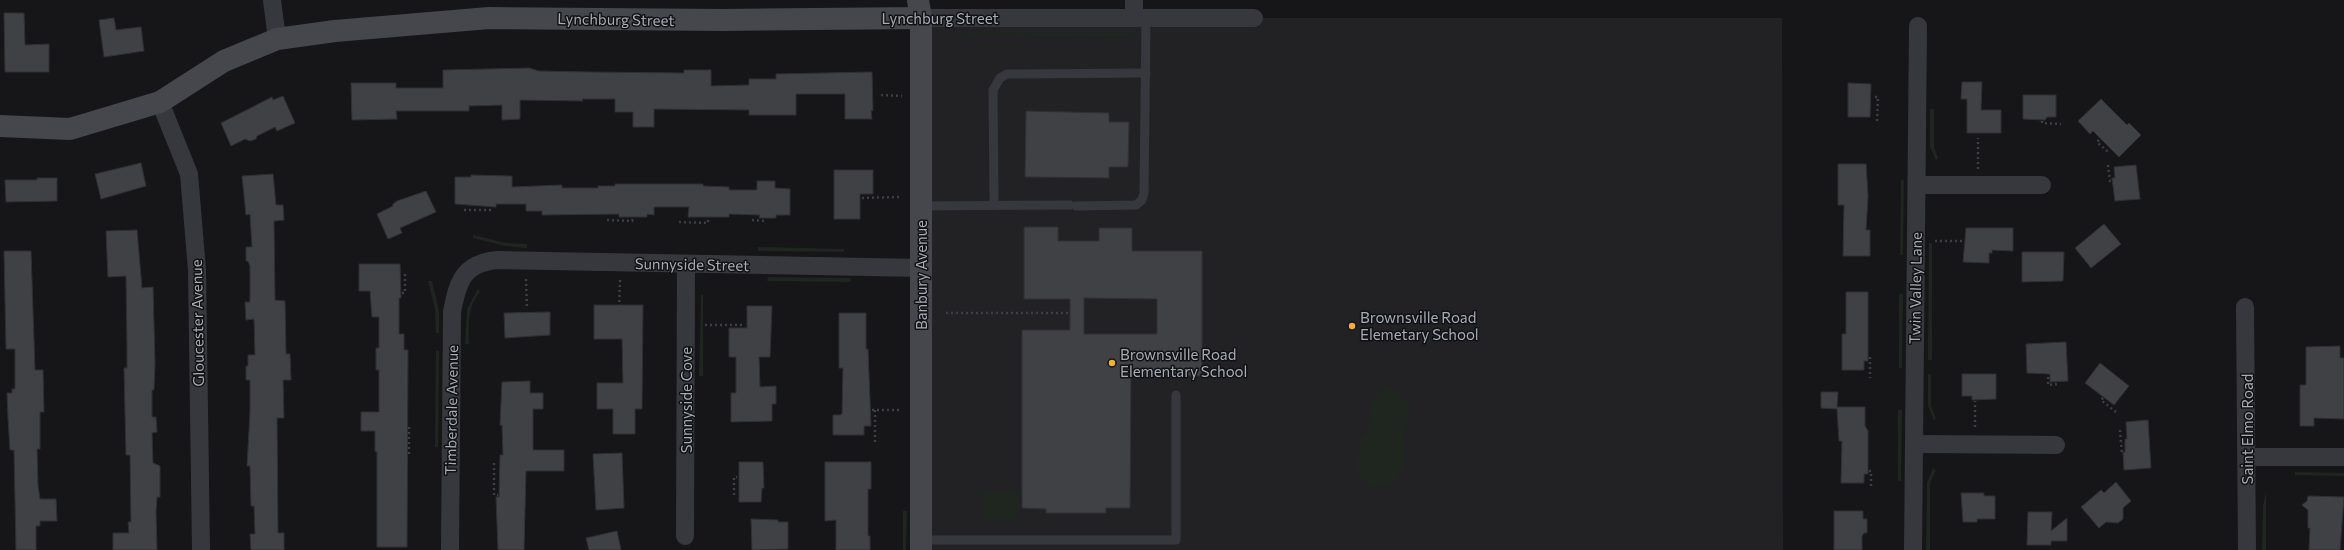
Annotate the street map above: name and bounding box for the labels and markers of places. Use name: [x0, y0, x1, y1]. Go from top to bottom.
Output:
place label: Brownsville Road Elemetary School: [1360, 308, 1479, 343]
marker: Brownsville Road Elemetary School: [1347, 321, 1357, 331]
place label: Brownsville Road Elementary School: [1120, 345, 1247, 380]
marker: Brownsville Road Elementary School: [1107, 358, 1117, 368]

